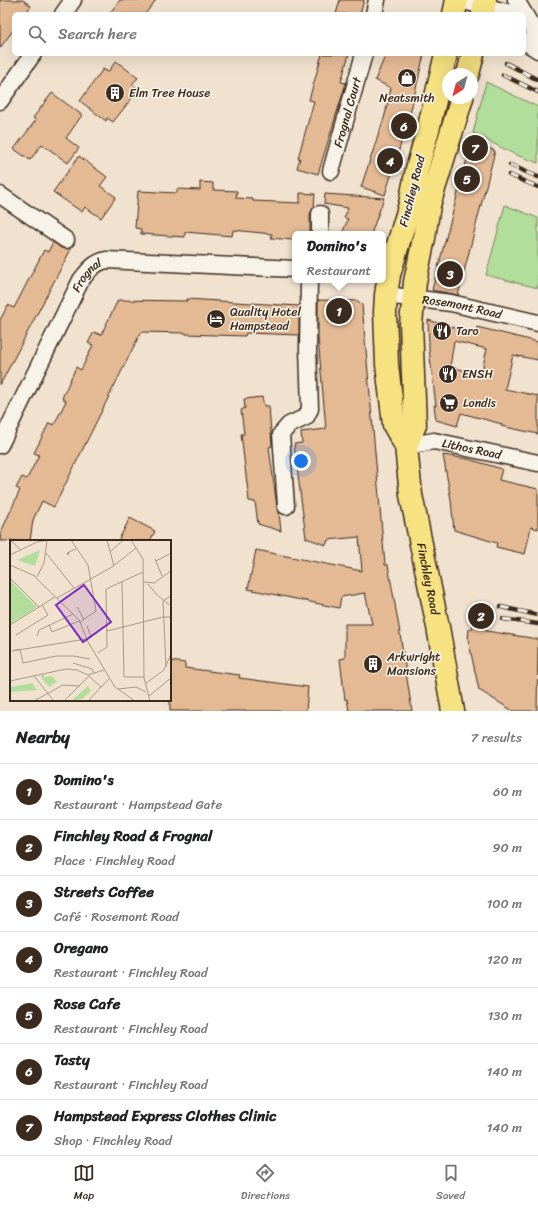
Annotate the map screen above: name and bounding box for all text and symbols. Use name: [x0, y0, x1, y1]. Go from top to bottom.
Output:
search box: [12, 12, 526, 56]
text: Search here: [58, 21, 137, 47]
icon: search: [26, 23, 48, 45]
shop icon: Neatsmith: [396, 67, 418, 89]
north arrow: [442, 68, 478, 104]
street label: Frognal Court: [327, 73, 368, 150]
building icon: Elm Tree House: [104, 82, 126, 104]
place label: Elm Tree House: [129, 82, 210, 104]
place label: Neatsmith: [379, 87, 435, 109]
pin: 6: [391, 111, 417, 141]
pin: 7: [462, 133, 488, 163]
pin: 4: [377, 146, 403, 176]
street label: Finchley Road: [392, 152, 432, 229]
pin: 5: [454, 164, 480, 194]
popup: [292, 231, 386, 283]
text: Domino's: [307, 233, 366, 259]
street label: Frognal: [66, 252, 106, 296]
text: Restaurant: [307, 259, 371, 282]
pin: 3: [437, 259, 463, 289]
street label: Rosemont Road: [421, 289, 505, 326]
pin: 1: [326, 296, 352, 326]
place label: Quality Hotel Hampstead: [230, 301, 301, 337]
hotel icon: Quality Hotel Hampstead: [205, 308, 227, 330]
restaurant icon: Taro: [431, 320, 453, 342]
place label: Taro: [456, 320, 479, 342]
restaurant icon: ENSH: [437, 363, 459, 385]
place label: ENSH: [462, 363, 494, 385]
supermarket icon: Londis: [438, 392, 460, 414]
place label: Londis: [463, 392, 496, 414]
street label: Lithos Road: [440, 432, 505, 466]
your location: [291, 451, 311, 471]
inset map: [10, 540, 171, 701]
street label: Finchley Road: [410, 541, 446, 617]
pin: 2: [468, 601, 494, 631]
place label: Arkwright Mansions: [386, 646, 440, 682]
building icon: Arkwright Mansions: [362, 653, 384, 675]
text: Nearby: [16, 722, 70, 752]
text: 7 results: [471, 726, 522, 749]
text: Domino's: [54, 767, 114, 793]
text: 1: [26, 780, 32, 803]
text: 60 m: [493, 780, 522, 803]
text: Restaurant · Hampstead Gate: [54, 793, 222, 816]
text: Finchley Road & Frognal: [54, 823, 212, 849]
text: 2: [25, 836, 33, 859]
text: 90 m: [492, 836, 522, 859]
text: Place · Finchley Road: [54, 849, 175, 872]
text: Streets Coffee: [54, 879, 154, 905]
text: 3: [25, 892, 33, 915]
text: 100 m: [487, 892, 522, 915]
text: Café · Rosemont Road: [54, 905, 179, 928]
text: Oregano: [54, 935, 108, 961]
text: 4: [25, 948, 33, 971]
text: 120 m: [487, 948, 522, 971]
text: Restaurant · Finchley Road: [54, 961, 208, 984]
text: Rose Cafe: [54, 991, 120, 1017]
text: 5: [25, 1004, 33, 1027]
text: 130 m: [488, 1004, 522, 1027]
text: Restaurant · Finchley Road: [54, 1017, 208, 1040]
text: Tasty: [54, 1047, 90, 1073]
text: 6: [25, 1060, 33, 1083]
text: 140 m: [487, 1060, 522, 1083]
text: Restaurant · Finchley Road: [54, 1073, 208, 1096]
text: Hampstead Express Clothes Clinic: [54, 1103, 277, 1129]
text: 7: [25, 1116, 33, 1139]
text: 140 m: [487, 1116, 522, 1139]
text: Shop · Finchley Road: [54, 1129, 172, 1152]
tab: Map: [73, 1162, 95, 1205]
tab: Directions: [241, 1162, 290, 1205]
tab: Saved: [436, 1162, 465, 1205]

